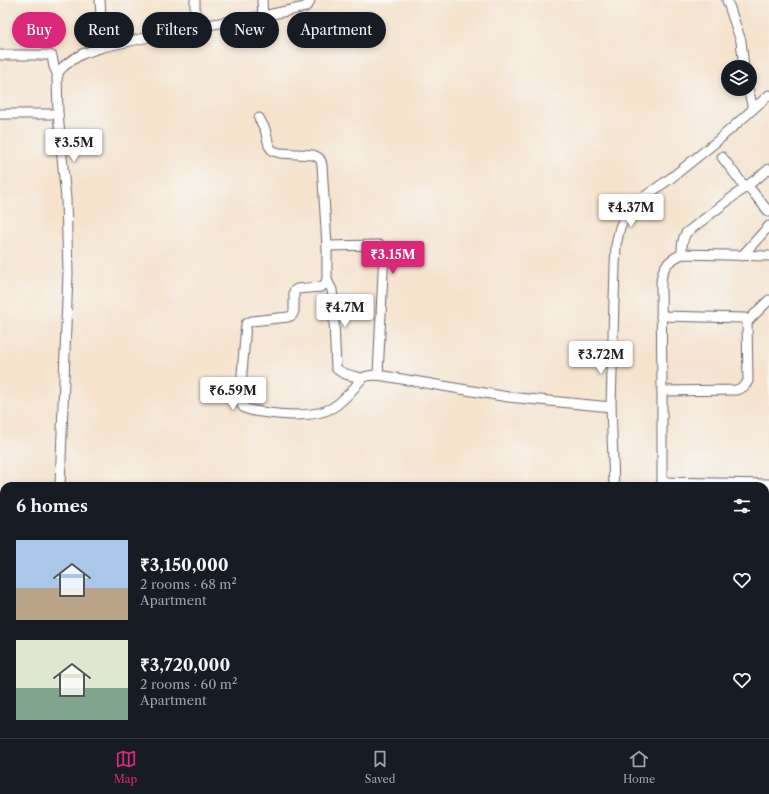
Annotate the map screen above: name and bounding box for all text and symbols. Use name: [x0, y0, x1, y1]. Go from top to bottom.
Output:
chip: Buy: [12, 12, 66, 48]
chip: Rent: [74, 12, 134, 48]
chip: Filters: [142, 12, 212, 48]
chip: New: [220, 12, 279, 48]
chip: Apartment: [287, 12, 386, 48]
map controls: [721, 60, 757, 96]
button: layers: [721, 60, 757, 96]
pin: ₹3.5M: [46, 129, 102, 163]
text: ₹3.5M: [54, 134, 94, 150]
pin: ₹4.37M: [598, 194, 664, 228]
text: ₹4.37M: [608, 199, 654, 215]
pin: ₹3.15M: [360, 241, 426, 275]
text: ₹3.15M: [370, 246, 416, 262]
pin: ₹4.7M: [317, 294, 373, 328]
text: ₹4.7M: [325, 299, 365, 315]
pin: ₹3.72M: [568, 341, 634, 375]
text: ₹3.72M: [578, 346, 624, 362]
pin: ₹6.59M: [200, 377, 266, 411]
text: ₹6.59M: [209, 382, 257, 398]
icon: filters: [731, 495, 753, 517]
text: 6 homes: [16, 496, 88, 516]
text: ₹3,150,000: [140, 555, 229, 575]
icon: home: [48, 556, 96, 604]
icon: heart: [731, 569, 753, 591]
text: 2 rooms · 68 m²: [140, 576, 237, 592]
text: Apartment: [140, 592, 207, 608]
text: ₹3,720,000: [140, 655, 230, 675]
icon: home: [48, 656, 96, 704]
icon: heart: [731, 669, 753, 691]
text: 2 rooms · 60 m²: [140, 676, 237, 692]
text: Apartment: [140, 692, 207, 708]
tab: Map: [114, 748, 137, 786]
tab: Saved: [365, 748, 395, 786]
tab: Home: [623, 748, 655, 786]

